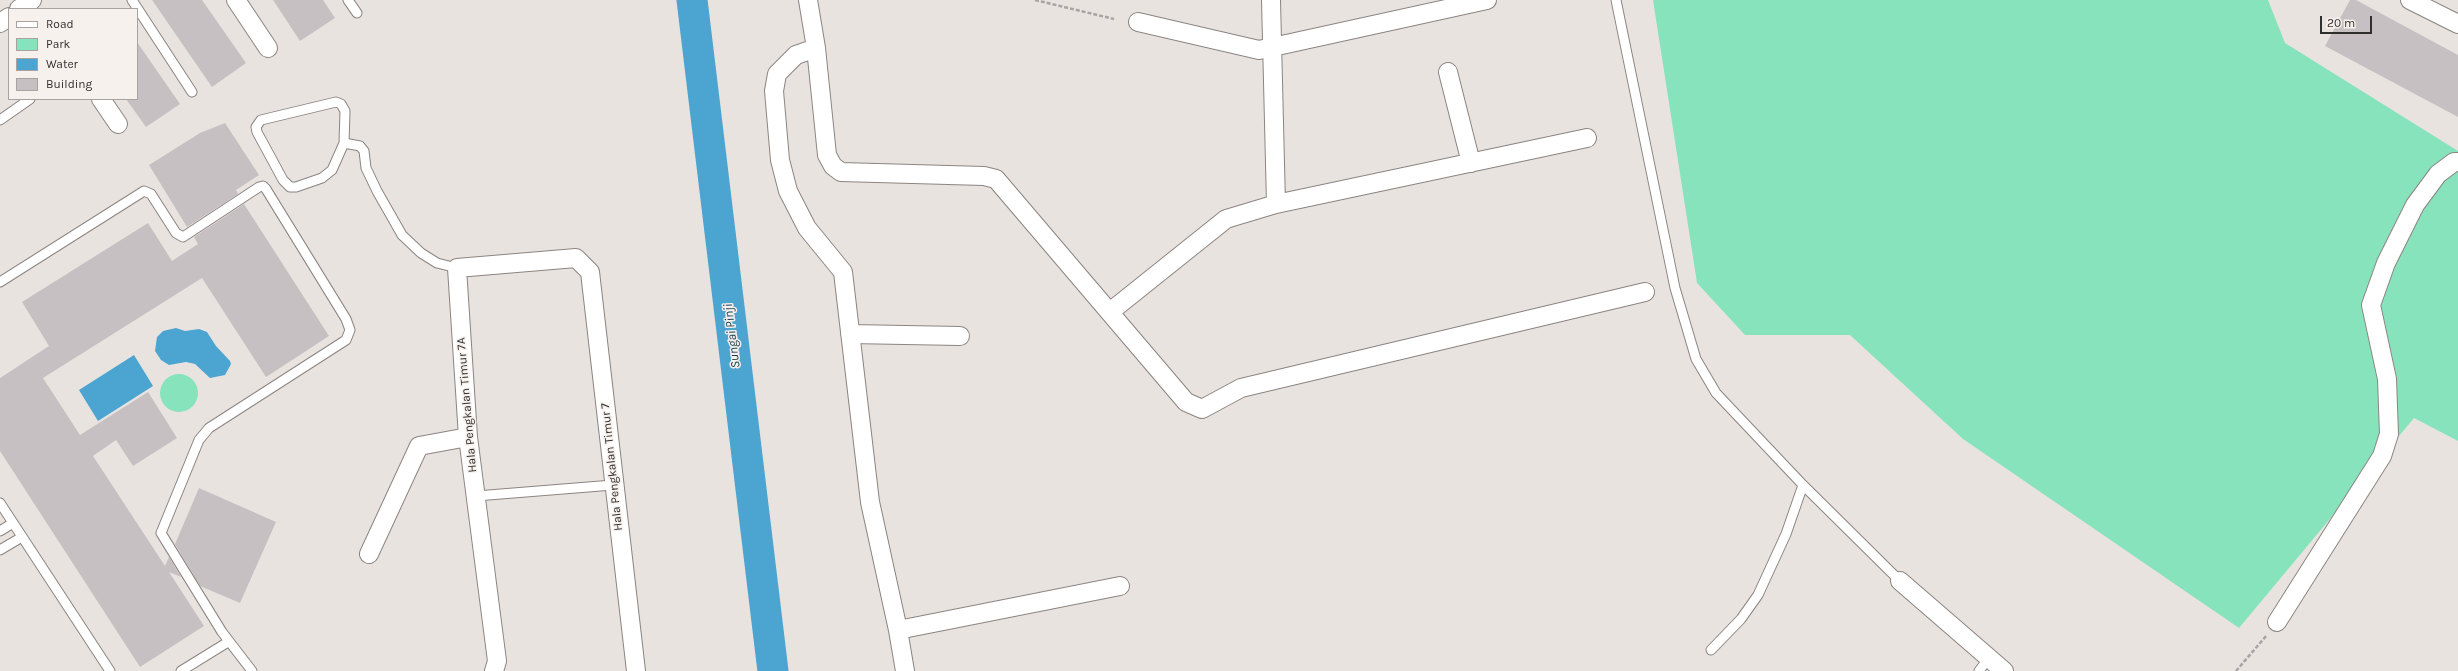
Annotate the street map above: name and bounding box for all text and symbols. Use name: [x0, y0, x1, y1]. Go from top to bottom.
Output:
legend: [8, 8, 138, 100]
scale bar: [2322, 8, 2374, 34]
text: 20 m: [2327, 16, 2355, 30]
text: Road: [46, 17, 74, 31]
text: Park: [46, 37, 70, 51]
text: Water: [46, 57, 78, 71]
text: Building: [46, 77, 92, 91]
water label: Sungai Pinji: [720, 303, 744, 369]
street label: Hala Pengkalan Timur 7A: [454, 337, 480, 473]
street label: Hala Pengkalan Timur 7: [598, 402, 626, 532]

